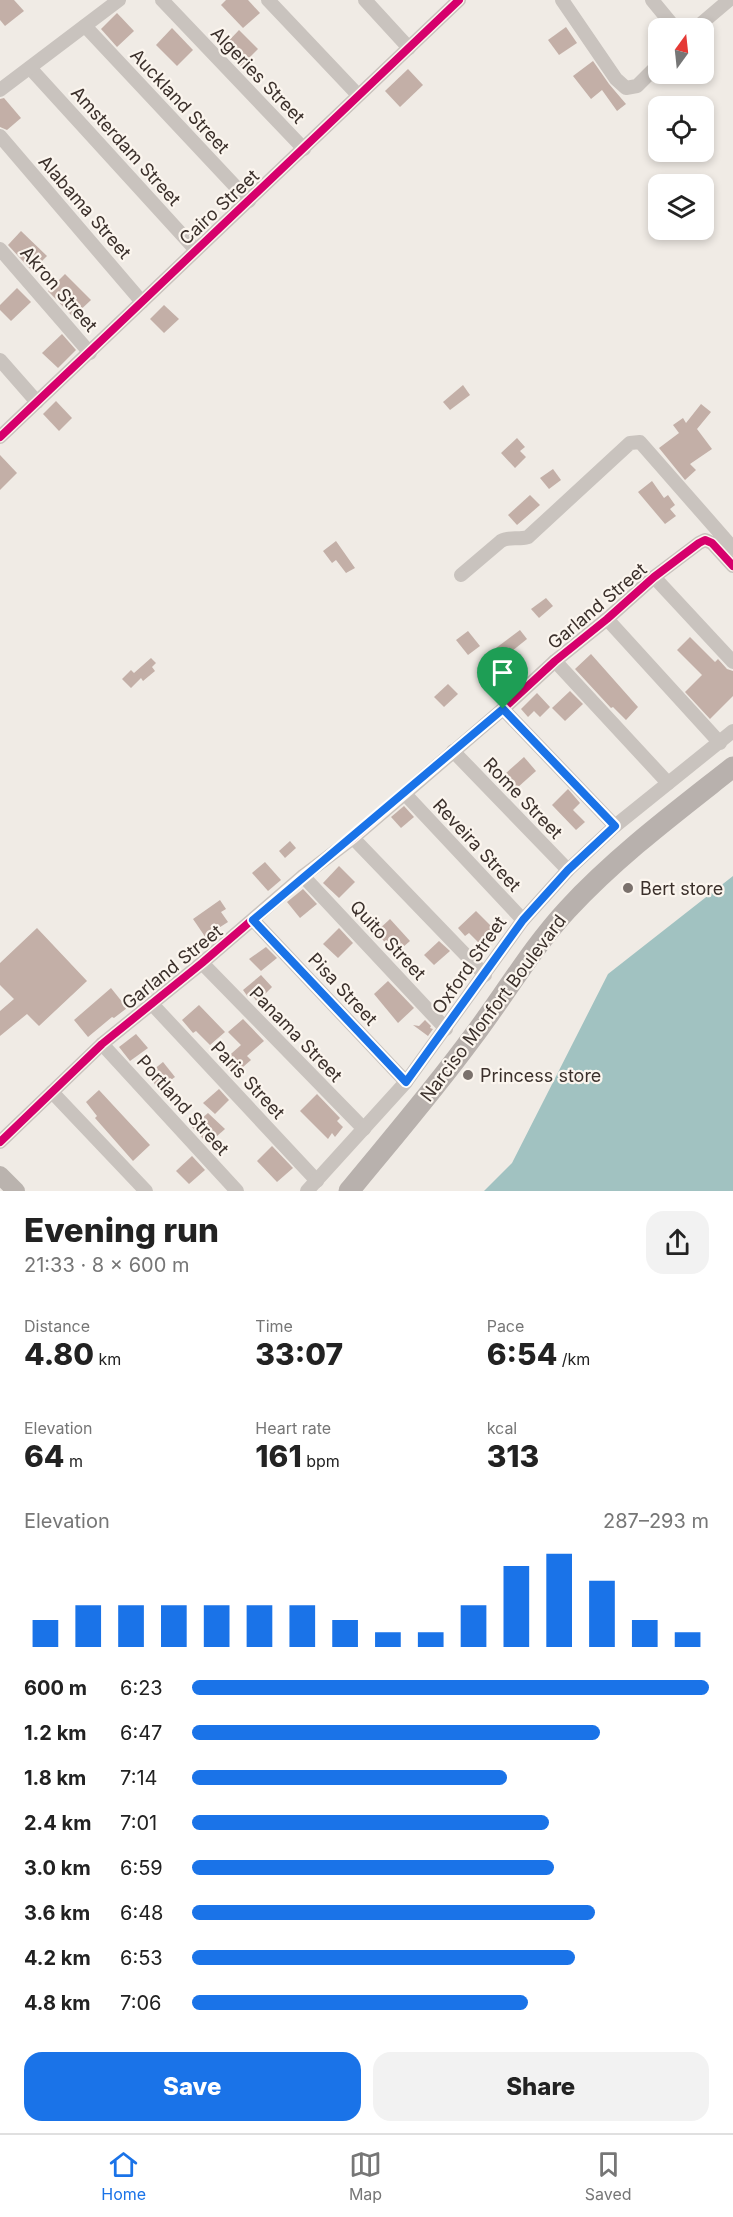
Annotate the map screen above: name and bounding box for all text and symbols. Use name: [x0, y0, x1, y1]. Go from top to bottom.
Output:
north arrow: [648, 18, 714, 84]
map controls: [648, 18, 714, 240]
street label: Algeries Street: [207, 23, 309, 128]
street label: Auckland Street: [126, 44, 234, 158]
street label: Amsterdam Street: [67, 82, 185, 210]
button: locate: [648, 96, 714, 162]
street label: Alabama Street: [34, 151, 136, 263]
street label: Cairo Street: [175, 165, 263, 249]
button: layers: [648, 174, 714, 240]
street label: Akron Street: [16, 242, 102, 336]
street label: Garland Street: [543, 558, 651, 653]
pin: [477, 647, 528, 709]
icon: arrive: [486, 656, 519, 689]
street label: Rome Street: [479, 753, 567, 843]
street label: Reveira Street: [429, 794, 525, 896]
place label: Bert store: [640, 878, 723, 899]
marker: Bert store: [621, 881, 635, 895]
street label: Quito Street: [346, 896, 430, 984]
street label: Narciso Monfort Boulevard: [416, 911, 570, 1105]
street label: Oxford Street: [428, 912, 510, 1018]
street label: Garland Street: [118, 920, 226, 1014]
street label: Pisa Street: [304, 948, 382, 1030]
street label: Panama Street: [245, 982, 347, 1086]
street label: Paris Street: [207, 1037, 289, 1123]
street label: Portland Street: [133, 1051, 233, 1159]
place label: Princess store: [480, 1065, 601, 1086]
marker: Princess store: [461, 1068, 475, 1082]
text: Evening run: [24, 1210, 219, 1250]
button: share: [646, 1211, 709, 1274]
text: 21:33 · 8 × 600 m: [24, 1253, 189, 1277]
text: Distance: [24, 1316, 90, 1336]
text: Time: [255, 1316, 293, 1336]
text: Pace: [487, 1316, 524, 1336]
text: 4.80: [24, 1336, 94, 1372]
text: 33:07: [255, 1336, 343, 1372]
text: 6:54: [487, 1336, 557, 1372]
text: km: [94, 1349, 121, 1369]
text: /km: [557, 1349, 590, 1369]
text: Elevation: [24, 1418, 93, 1438]
text: Heart rate: [255, 1418, 331, 1438]
text: kcal: [487, 1418, 517, 1438]
text: 64: [24, 1438, 65, 1474]
text: 161: [255, 1438, 302, 1474]
text: 313: [487, 1438, 539, 1474]
text: m: [65, 1451, 83, 1471]
text: bpm: [302, 1451, 340, 1471]
text: Elevation: [24, 1509, 110, 1533]
text: 287–293 m: [603, 1509, 709, 1533]
text: 600 m: [24, 1676, 87, 1700]
text: 6:23: [120, 1676, 163, 1700]
text: 1.2 km: [24, 1721, 87, 1745]
text: 6:47: [120, 1721, 162, 1745]
text: 1.8 km: [24, 1766, 86, 1790]
text: 7:14: [120, 1766, 157, 1790]
text: 2.4 km: [24, 1811, 91, 1835]
text: 7:01: [120, 1811, 157, 1835]
text: 3.0 km: [24, 1856, 91, 1880]
text: 6:59: [120, 1856, 163, 1880]
text: 3.6 km: [24, 1901, 90, 1925]
text: 6:48: [120, 1901, 163, 1925]
text: 4.2 km: [24, 1946, 91, 1970]
text: 6:53: [120, 1946, 163, 1970]
text: 4.8 km: [24, 1991, 91, 2015]
text: 7:06: [120, 1991, 161, 2015]
button: Save: [24, 2052, 361, 2121]
button: Share: [373, 2052, 709, 2121]
tab: Home: [101, 2148, 146, 2204]
tab: Map: [349, 2148, 382, 2204]
tab: Saved: [585, 2148, 632, 2204]

